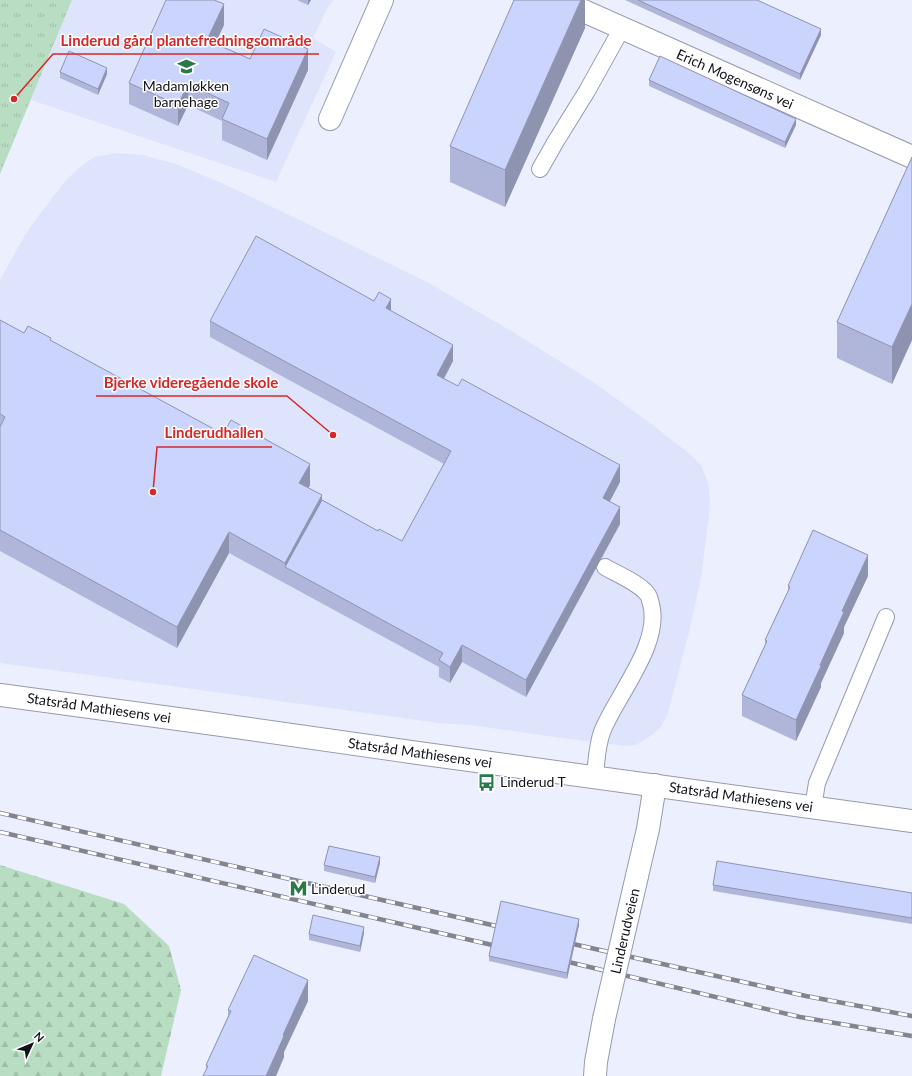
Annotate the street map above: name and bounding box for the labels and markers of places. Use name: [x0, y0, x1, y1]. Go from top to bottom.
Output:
callout: Linderud gård plantefredningsområde: [53, 27, 319, 54]
school or university icon: Madamløkken barnehage: [176, 56, 196, 76]
place label: Madamløkken barnehage: [143, 77, 229, 110]
callout: Bjerke videregående skole: [96, 369, 287, 396]
callout: Linderudhallen: [157, 420, 272, 447]
bus stop icon: Linderud T: [477, 772, 497, 792]
place label: Linderud T: [500, 773, 566, 790]
metro station icon: Linderud: [288, 879, 308, 899]
place label: Linderud: [311, 880, 365, 897]

